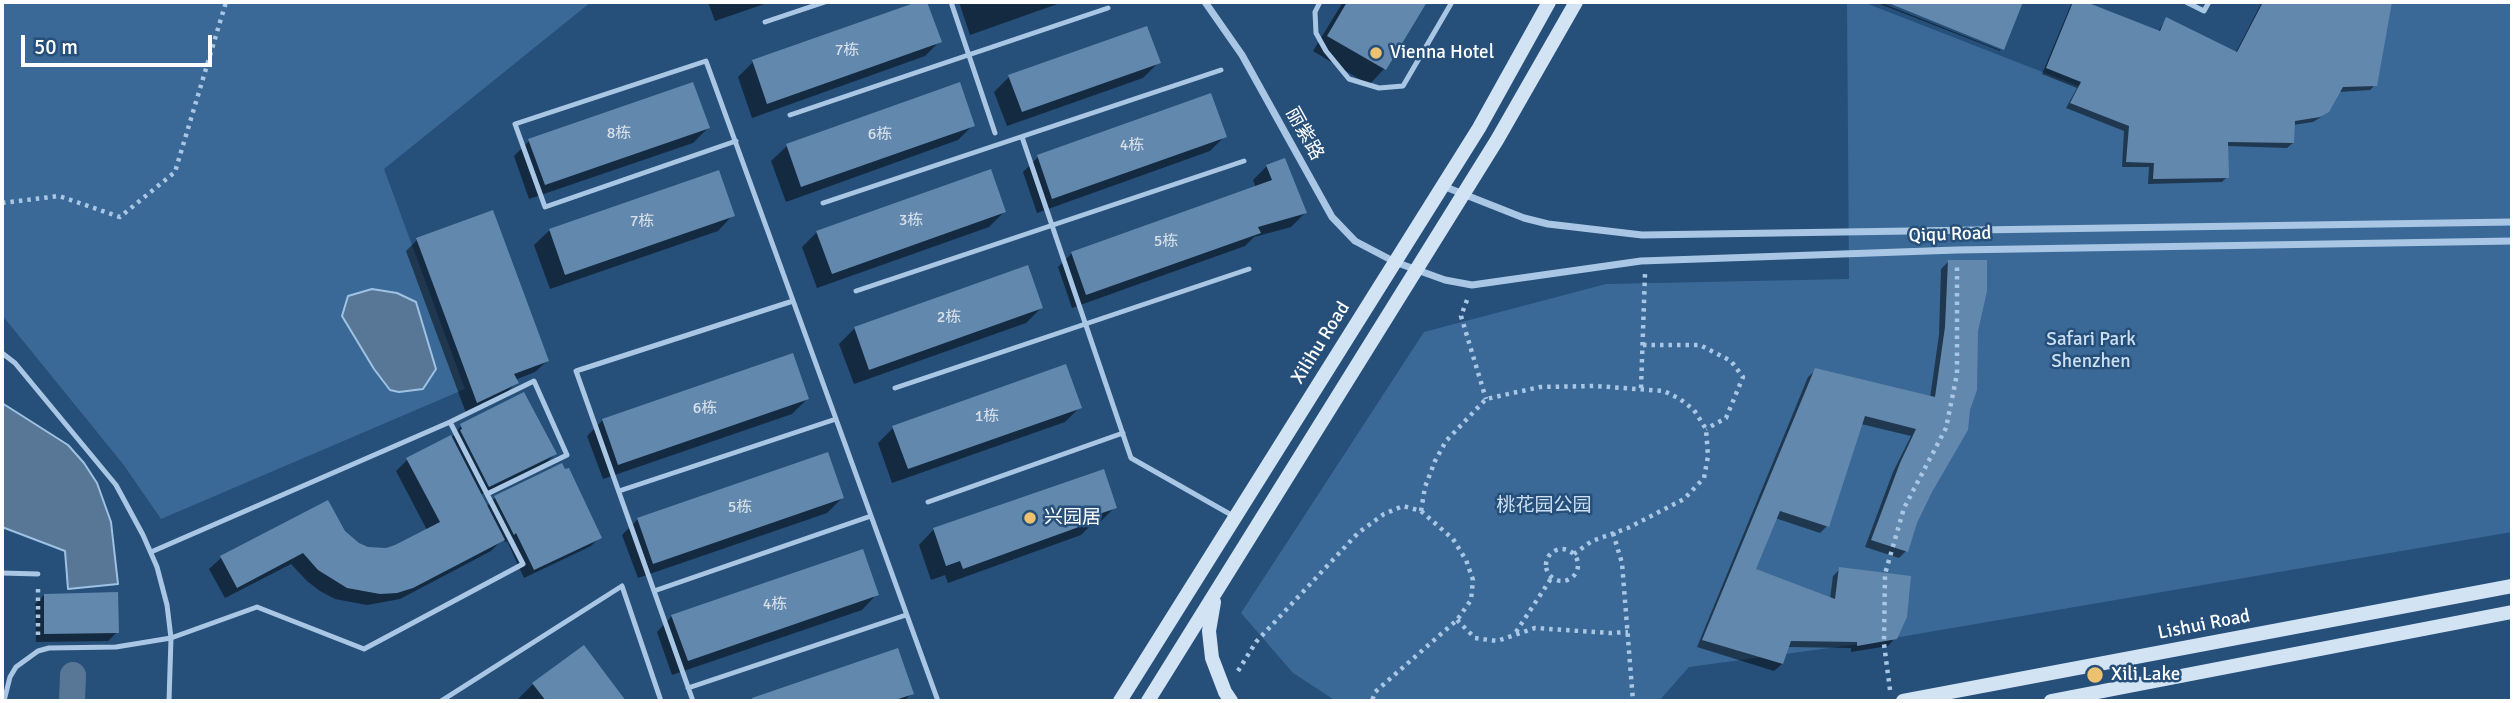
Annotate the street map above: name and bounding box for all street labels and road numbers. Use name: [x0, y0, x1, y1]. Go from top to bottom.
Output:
street label: 丽紫路: [1280, 104, 1328, 164]
street label: Qiqu Road: [1908, 222, 1992, 248]
street label: Xilihu Road: [1287, 298, 1355, 388]
street label: Lishui Road: [2156, 605, 2252, 645]

